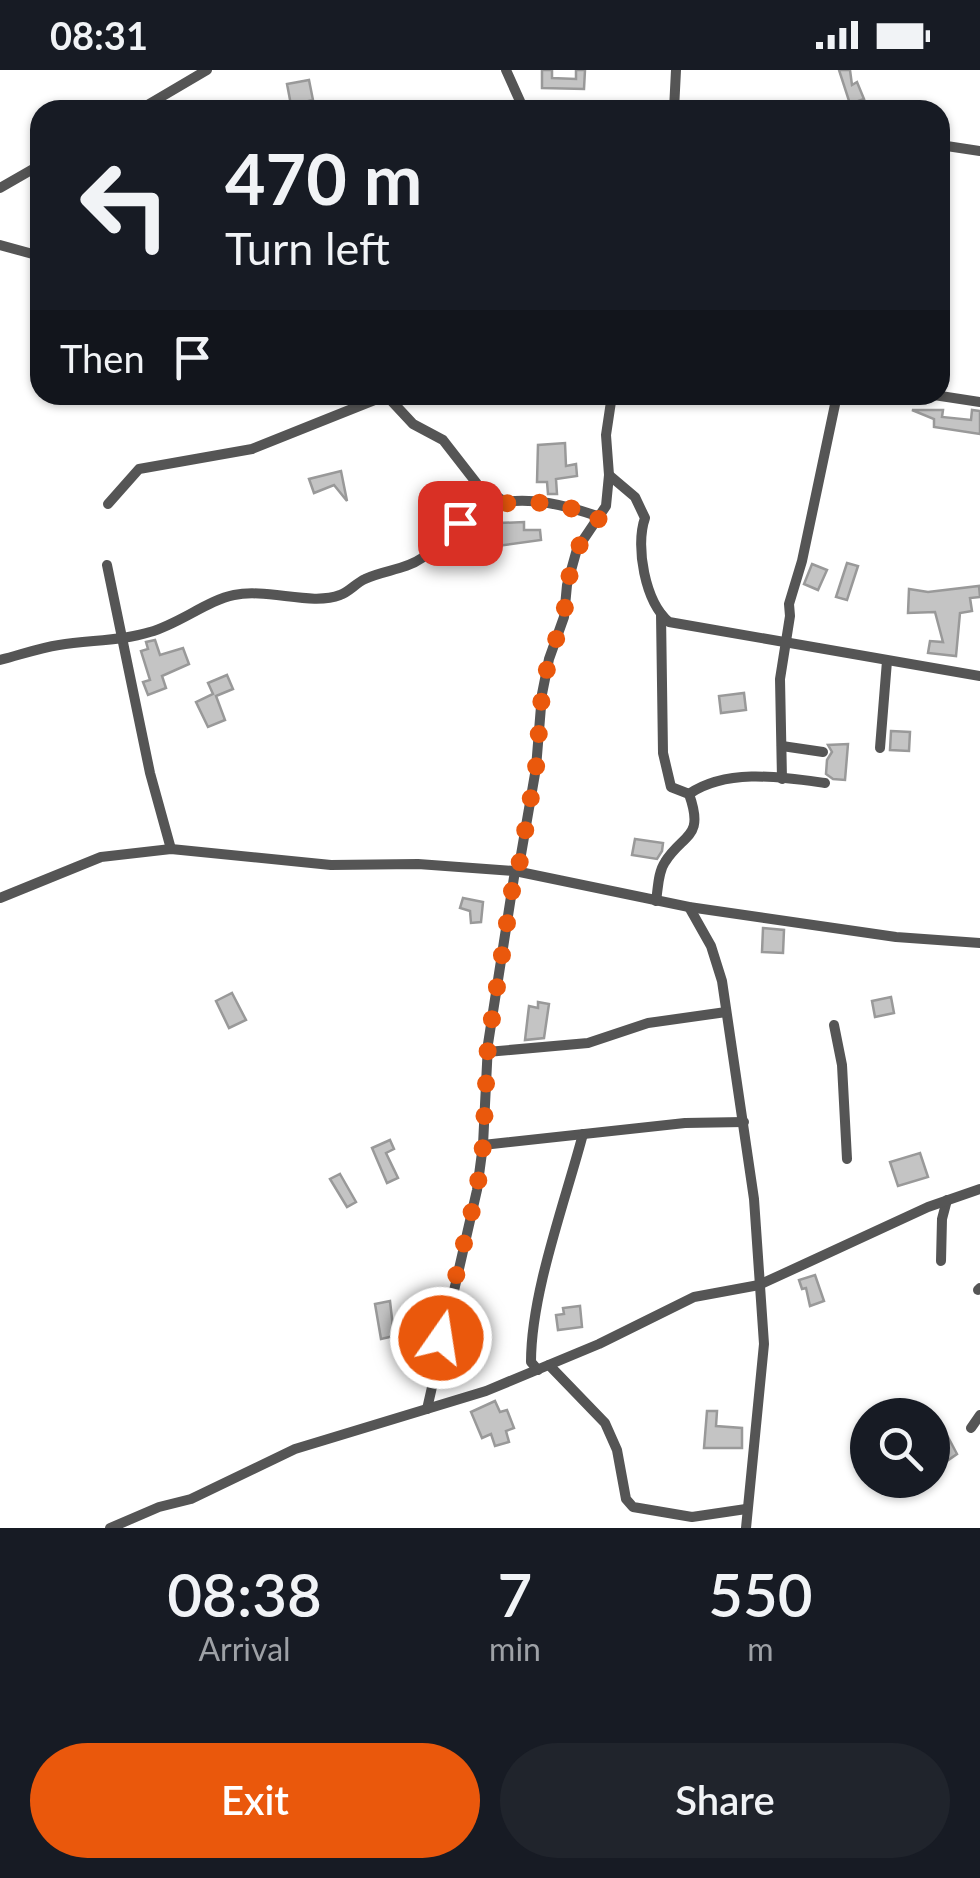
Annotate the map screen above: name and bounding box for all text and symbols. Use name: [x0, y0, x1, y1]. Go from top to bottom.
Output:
text: 08:31: [50, 12, 148, 58]
text: 470 m: [225, 136, 422, 220]
icon: left: [60, 140, 190, 270]
text: Turn left: [225, 221, 390, 275]
icon: arrive: [165, 330, 220, 385]
text: Then: [60, 335, 145, 381]
pin: [418, 481, 503, 566]
icon: arrive: [433, 496, 488, 551]
position arrow: [389, 1286, 493, 1390]
map controls: [850, 1398, 950, 1498]
button: search: [850, 1398, 950, 1498]
text: 08:38: [167, 1558, 322, 1630]
text: 7: [498, 1558, 532, 1630]
text: 550: [708, 1558, 813, 1630]
text: Arrival: [198, 1629, 291, 1668]
text: min: [489, 1629, 541, 1668]
text: m: [747, 1629, 774, 1668]
button: Exit: [30, 1743, 480, 1858]
button: Share: [500, 1743, 950, 1858]

